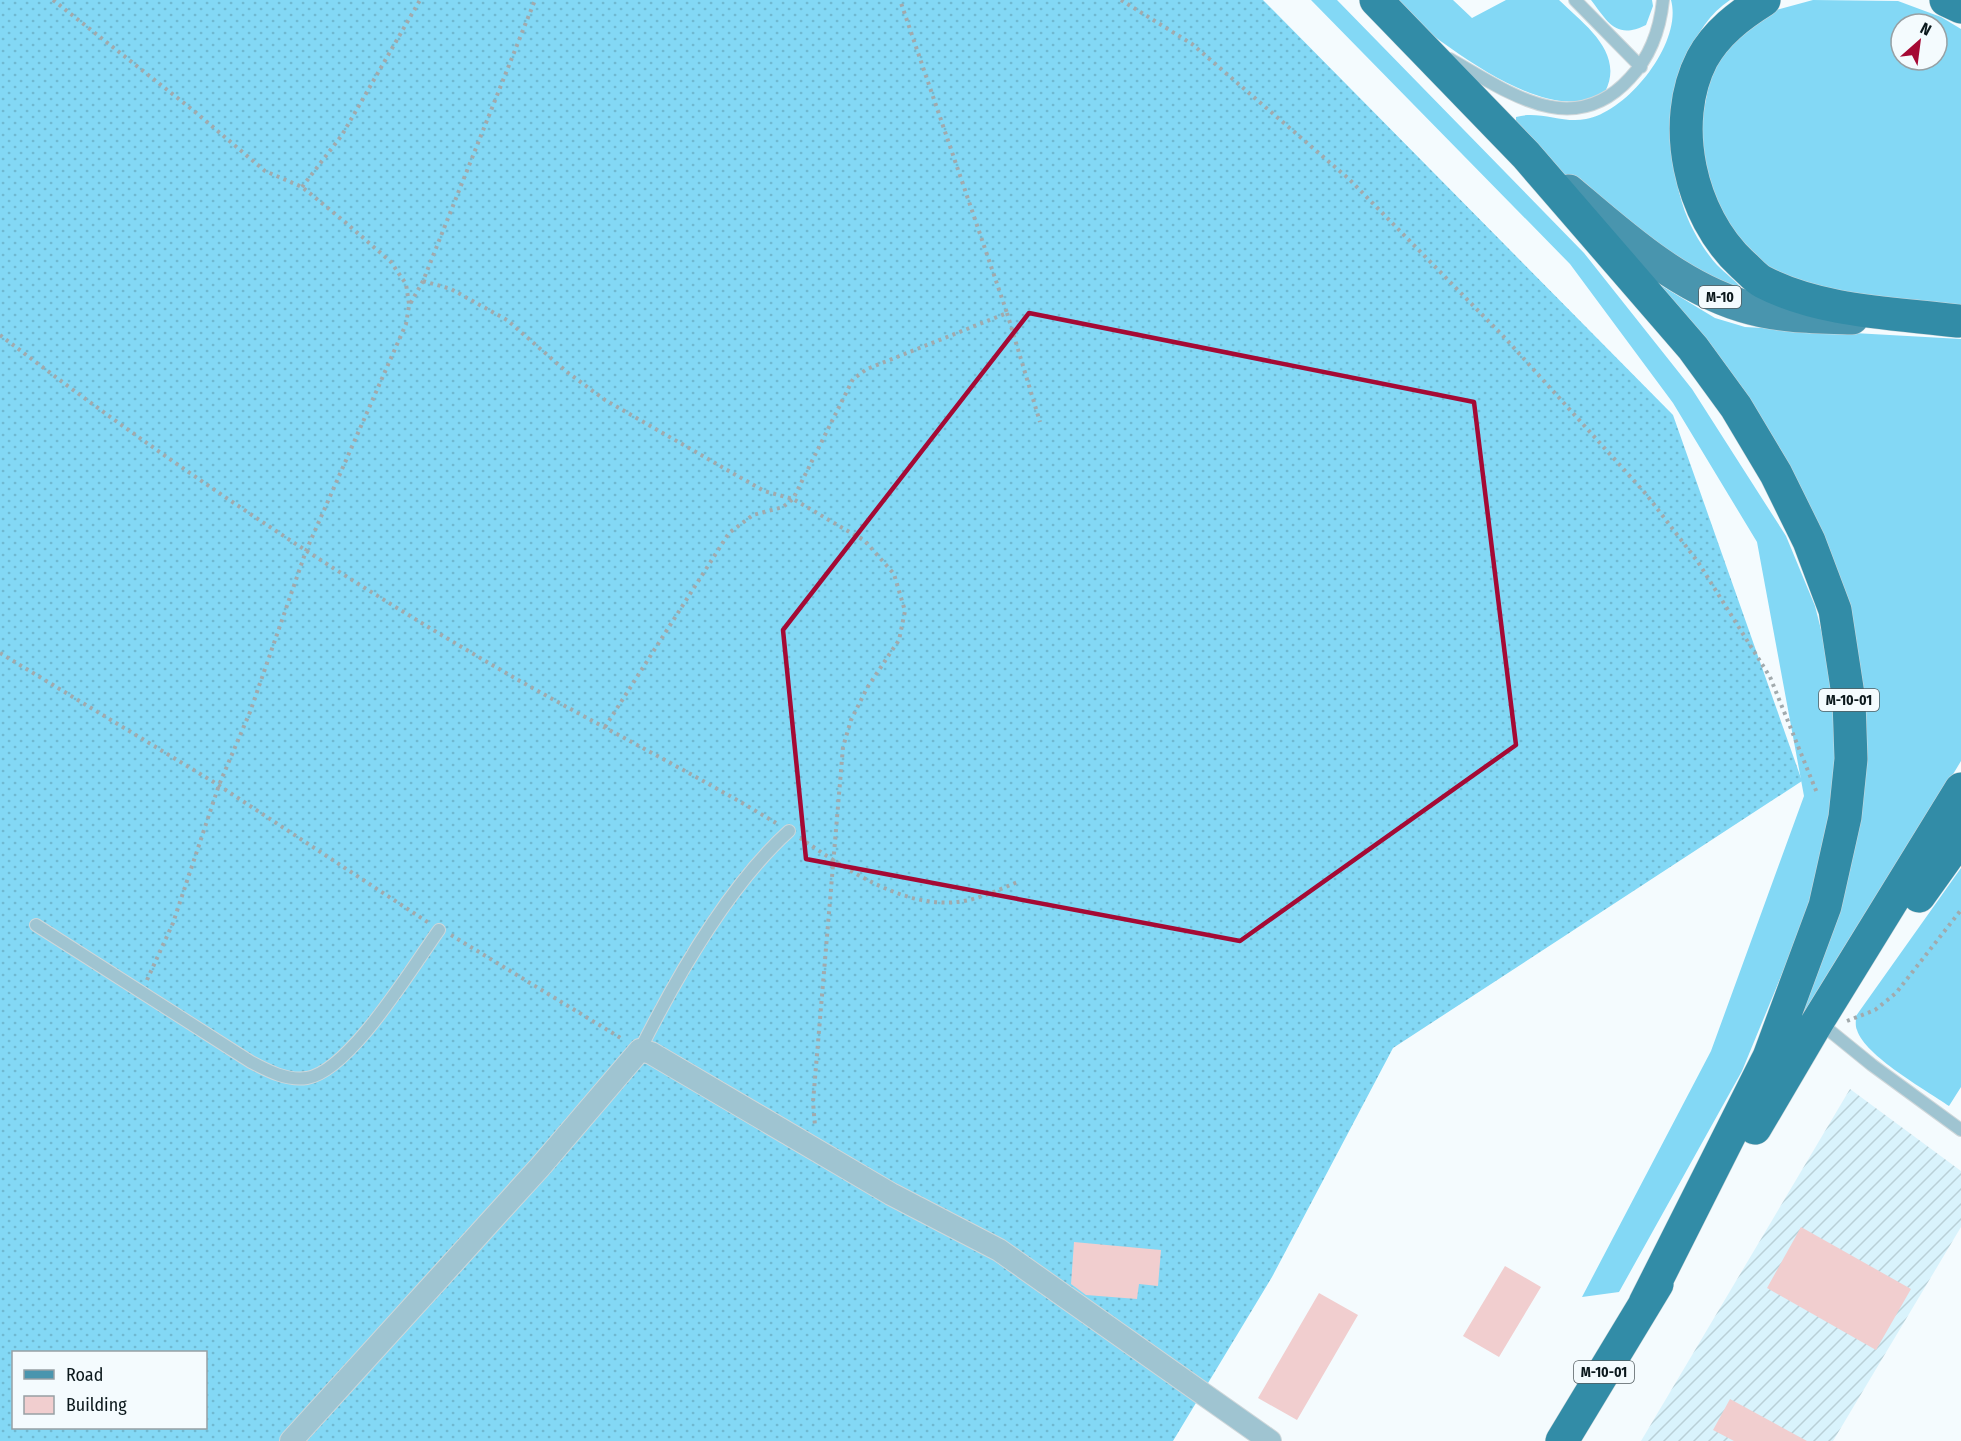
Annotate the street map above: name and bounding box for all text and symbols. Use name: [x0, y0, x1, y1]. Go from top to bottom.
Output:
north arrow: [1889, 12, 1949, 72]
text: N: [1917, 19, 1935, 40]
road number: М-10: [1699, 286, 1741, 308]
road number: М-10-01: [1819, 689, 1879, 711]
legend: [12, 1351, 207, 1429]
road number: М-10-01: [1574, 1361, 1634, 1383]
text: Road: [66, 1364, 103, 1386]
text: Building: [66, 1394, 127, 1416]

